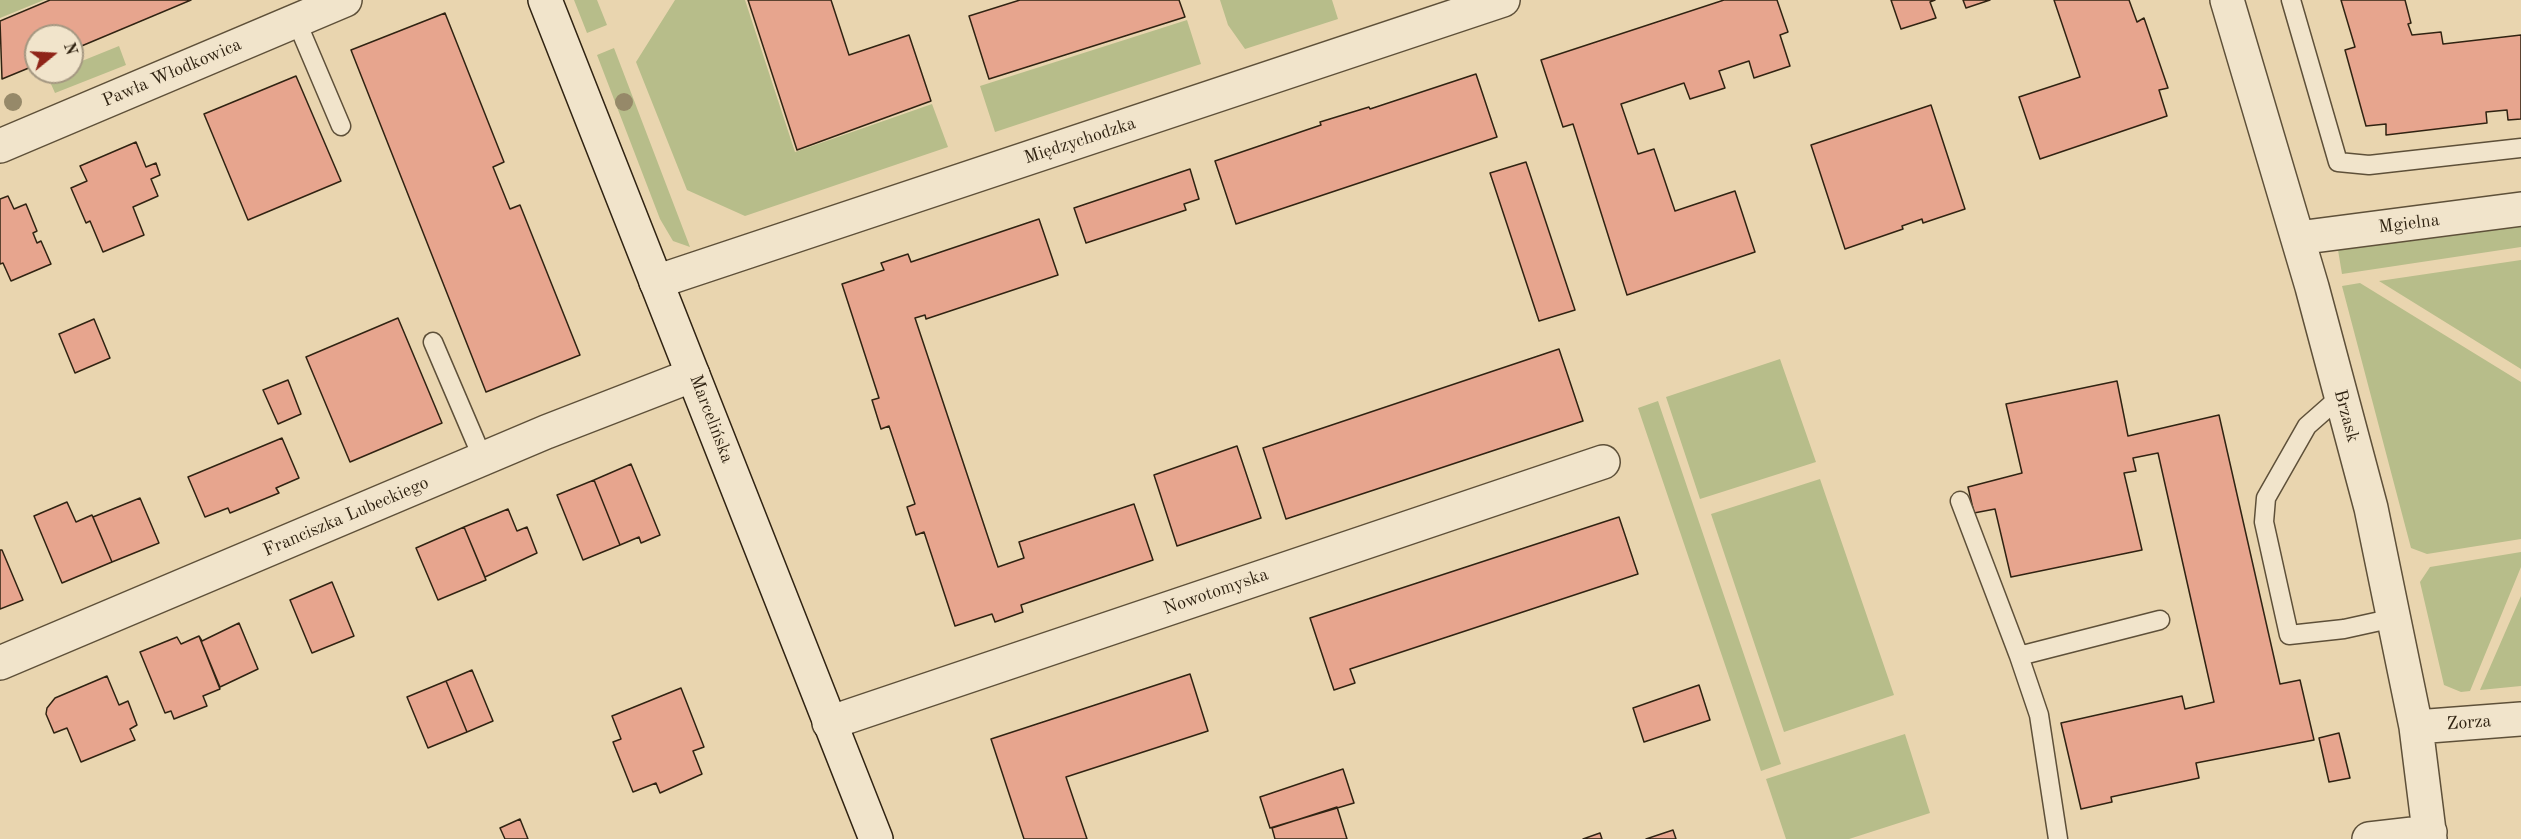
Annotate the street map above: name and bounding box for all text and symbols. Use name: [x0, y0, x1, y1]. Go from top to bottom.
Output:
north arrow: [24, 24, 84, 84]
street label: Pawła Włodkowica: [99, 34, 245, 112]
text: N: [60, 41, 79, 57]
street label: Międzychodzka: [1021, 113, 1139, 169]
street label: Mgielna: [2377, 210, 2441, 238]
street label: Marcelińska: [684, 372, 738, 466]
street label: Brzask: [2329, 387, 2363, 445]
street label: Franciszka Lubeckiego: [260, 472, 432, 562]
street label: Nowotomyska: [1161, 564, 1271, 620]
street label: Zorza: [2446, 711, 2492, 735]

